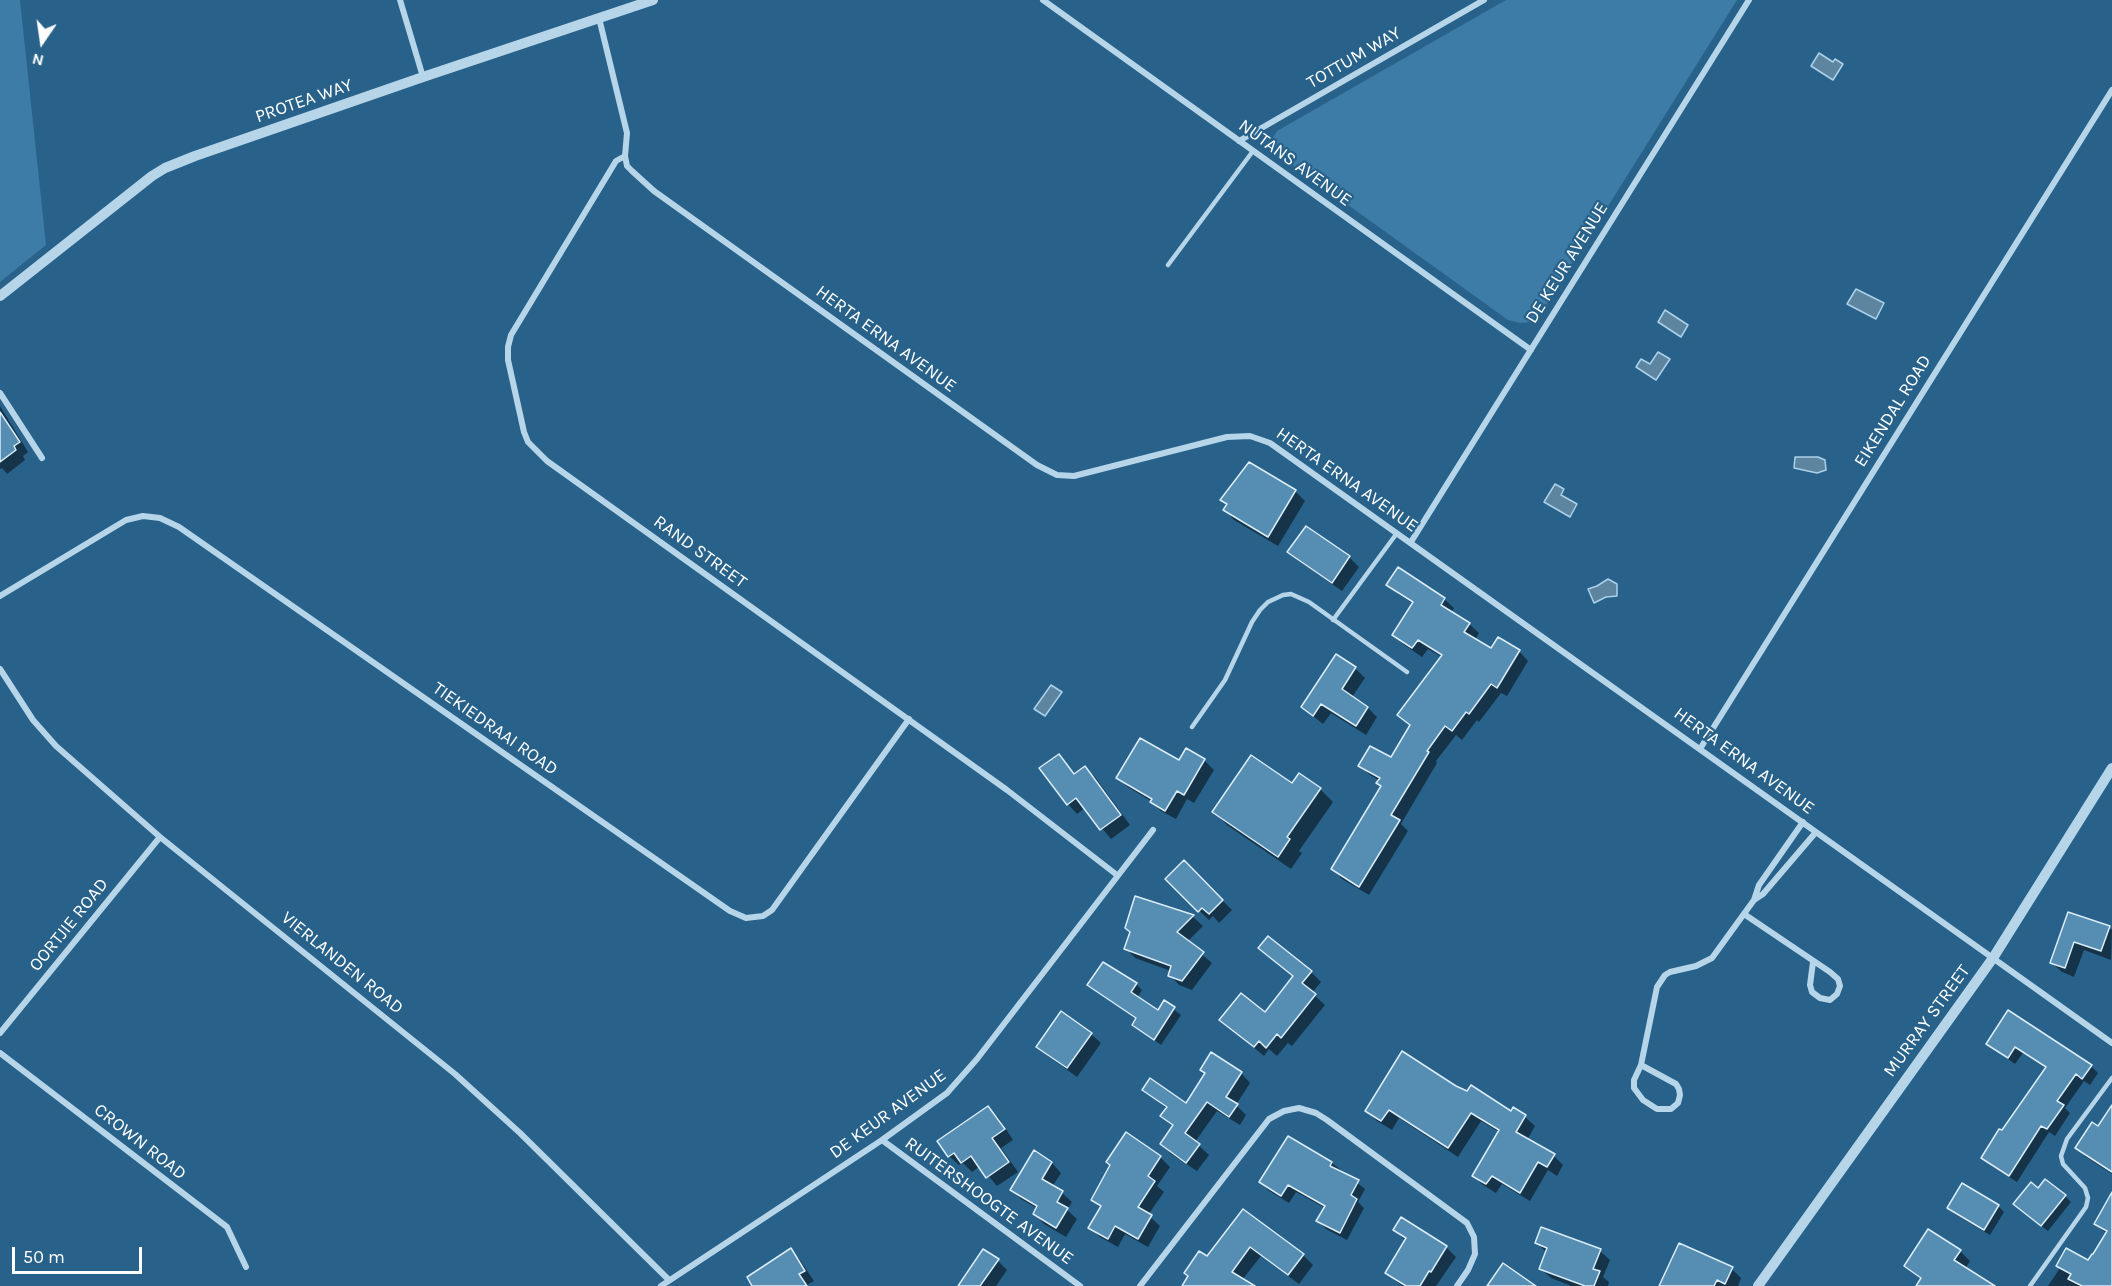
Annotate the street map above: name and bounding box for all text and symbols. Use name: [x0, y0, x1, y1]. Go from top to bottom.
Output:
north arrow: [12, 12, 72, 72]
street label: TOTTUM WAY: [1303, 22, 1405, 94]
text: N: [30, 49, 46, 71]
street label: PROTEA WAY: [252, 74, 356, 128]
street label: NUTANS AVENUE: [1234, 115, 1356, 211]
street label: DE KEUR AVENUE: [1521, 198, 1613, 328]
street label: HERTA ERNA AVENUE: [812, 281, 960, 397]
street label: EIKENDAL ROAD: [1850, 351, 1936, 471]
street label: HERTA ERNA AVENUE: [1272, 423, 1422, 537]
street label: RAND STREET: [649, 511, 751, 593]
street label: TIEKIEDRAAI ROAD: [428, 678, 562, 780]
street label: HERTA ERNA AVENUE: [1670, 703, 1818, 819]
street label: OORTJIE ROAD: [25, 874, 113, 976]
street label: VIERLANDEN ROAD: [277, 907, 407, 1019]
street label: MURRAY STREET: [1879, 961, 1975, 1081]
street label: DE KEUR AVENUE: [826, 1065, 950, 1163]
street label: CROWN ROAD: [90, 1099, 190, 1185]
street label: RUITERSHOOGTE AVENUE: [900, 1132, 1078, 1270]
scale bar: [15, 1235, 146, 1273]
text: 50 m: [23, 1246, 65, 1268]

